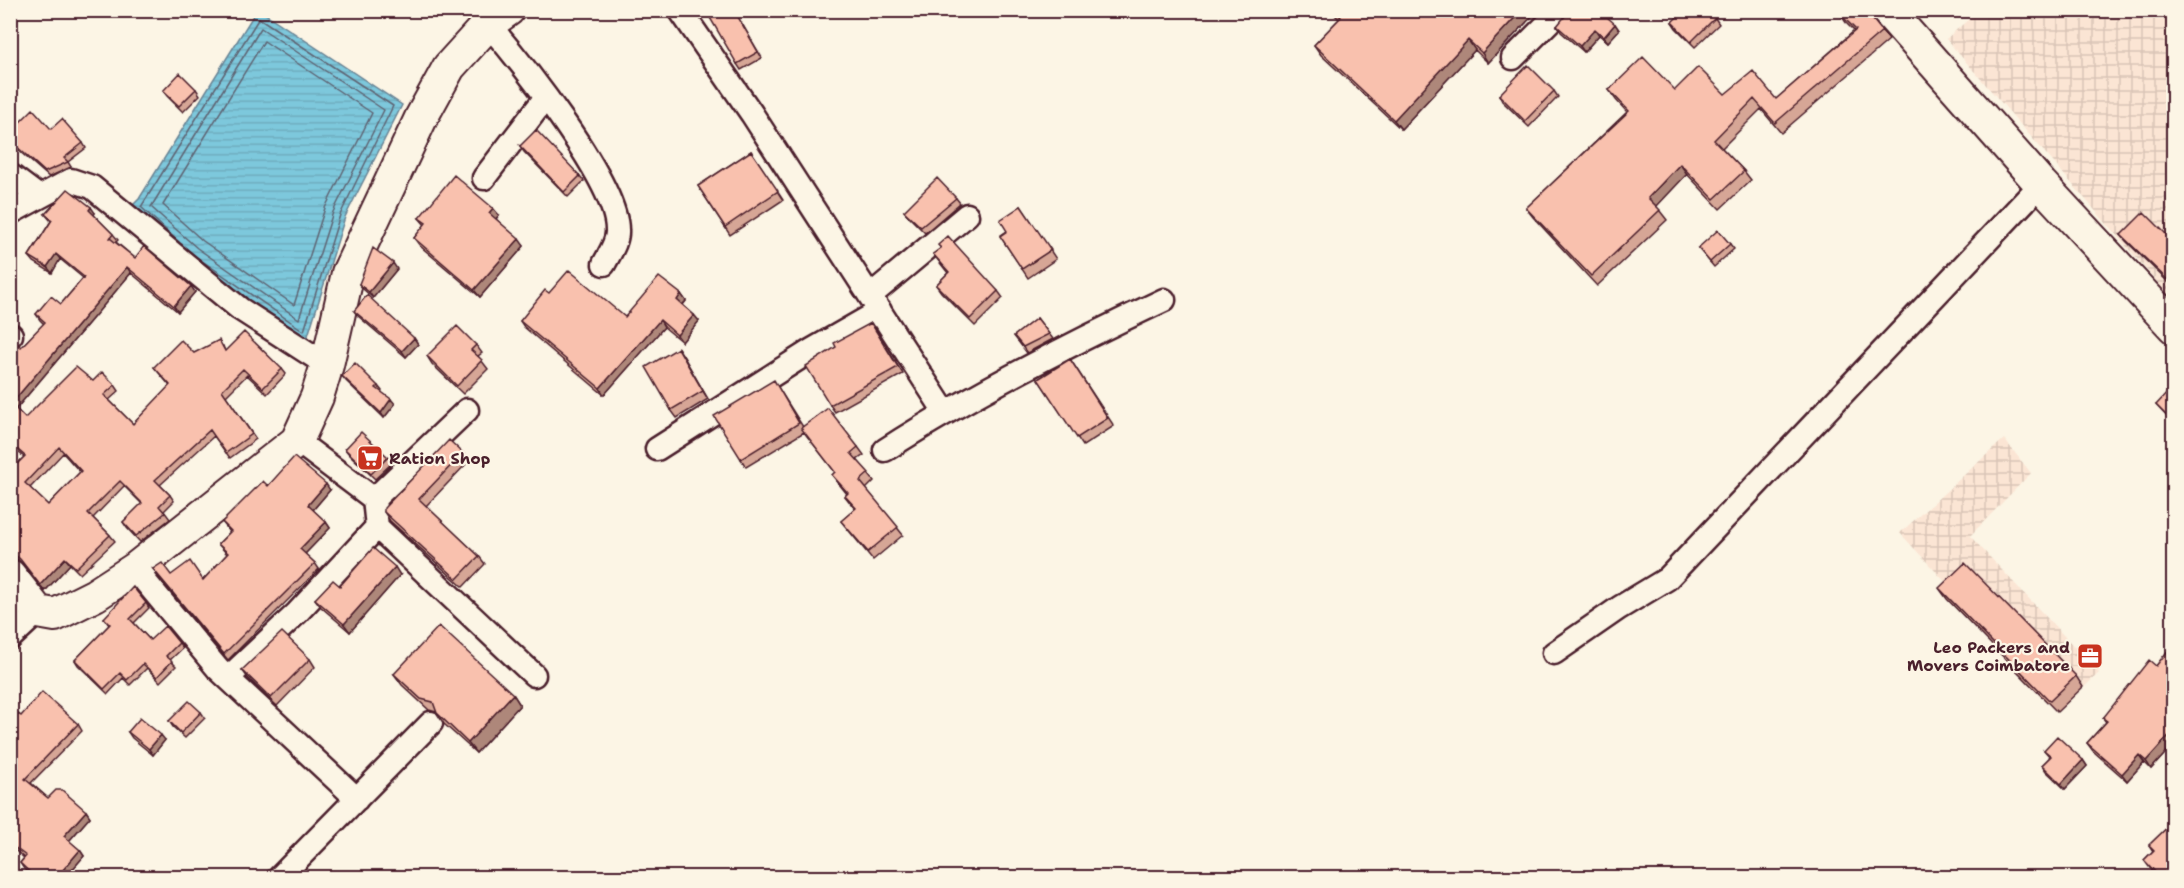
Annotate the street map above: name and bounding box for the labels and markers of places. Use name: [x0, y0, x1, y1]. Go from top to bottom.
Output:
supermarket icon: Ration Shop: [355, 443, 385, 473]
place label: Ration Shop: [389, 448, 491, 469]
place label: Leo Packers and Movers Coimbatore: [1907, 637, 2070, 676]
office icon: Leo Packers and Movers Coimbatore: [2075, 641, 2105, 671]

